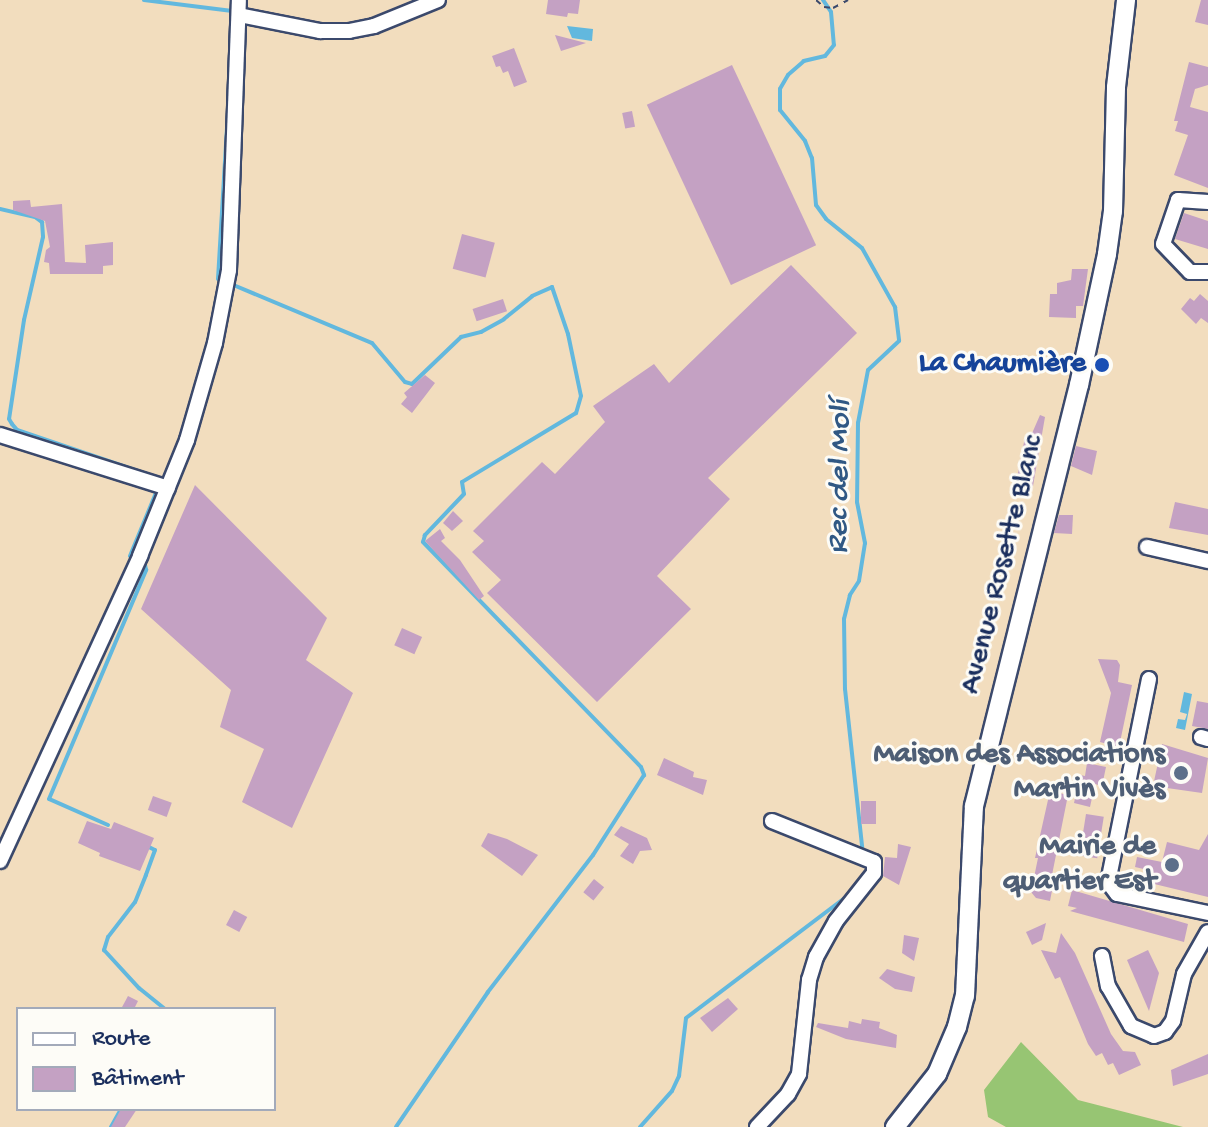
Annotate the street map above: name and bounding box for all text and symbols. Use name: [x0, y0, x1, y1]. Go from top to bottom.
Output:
place label: La Chaumière: [919, 347, 1086, 383]
marker: La Chaumière: [1093, 356, 1111, 374]
water label: Rec del Molí: [820, 399, 862, 555]
street label: Avenue Rosette Blanc: [954, 432, 1054, 698]
place label: Maison des Associations Martin Vivès: [874, 738, 1165, 808]
marker: Maison des Associations Martin Vivès: [1172, 764, 1190, 782]
place label: Mairie de quartier Est: [1003, 830, 1156, 900]
marker: Mairie de quartier Est: [1163, 856, 1181, 874]
legend: [16, 1007, 276, 1111]
text: Route: [92, 1025, 150, 1054]
text: Bâtiment: [92, 1065, 183, 1094]

